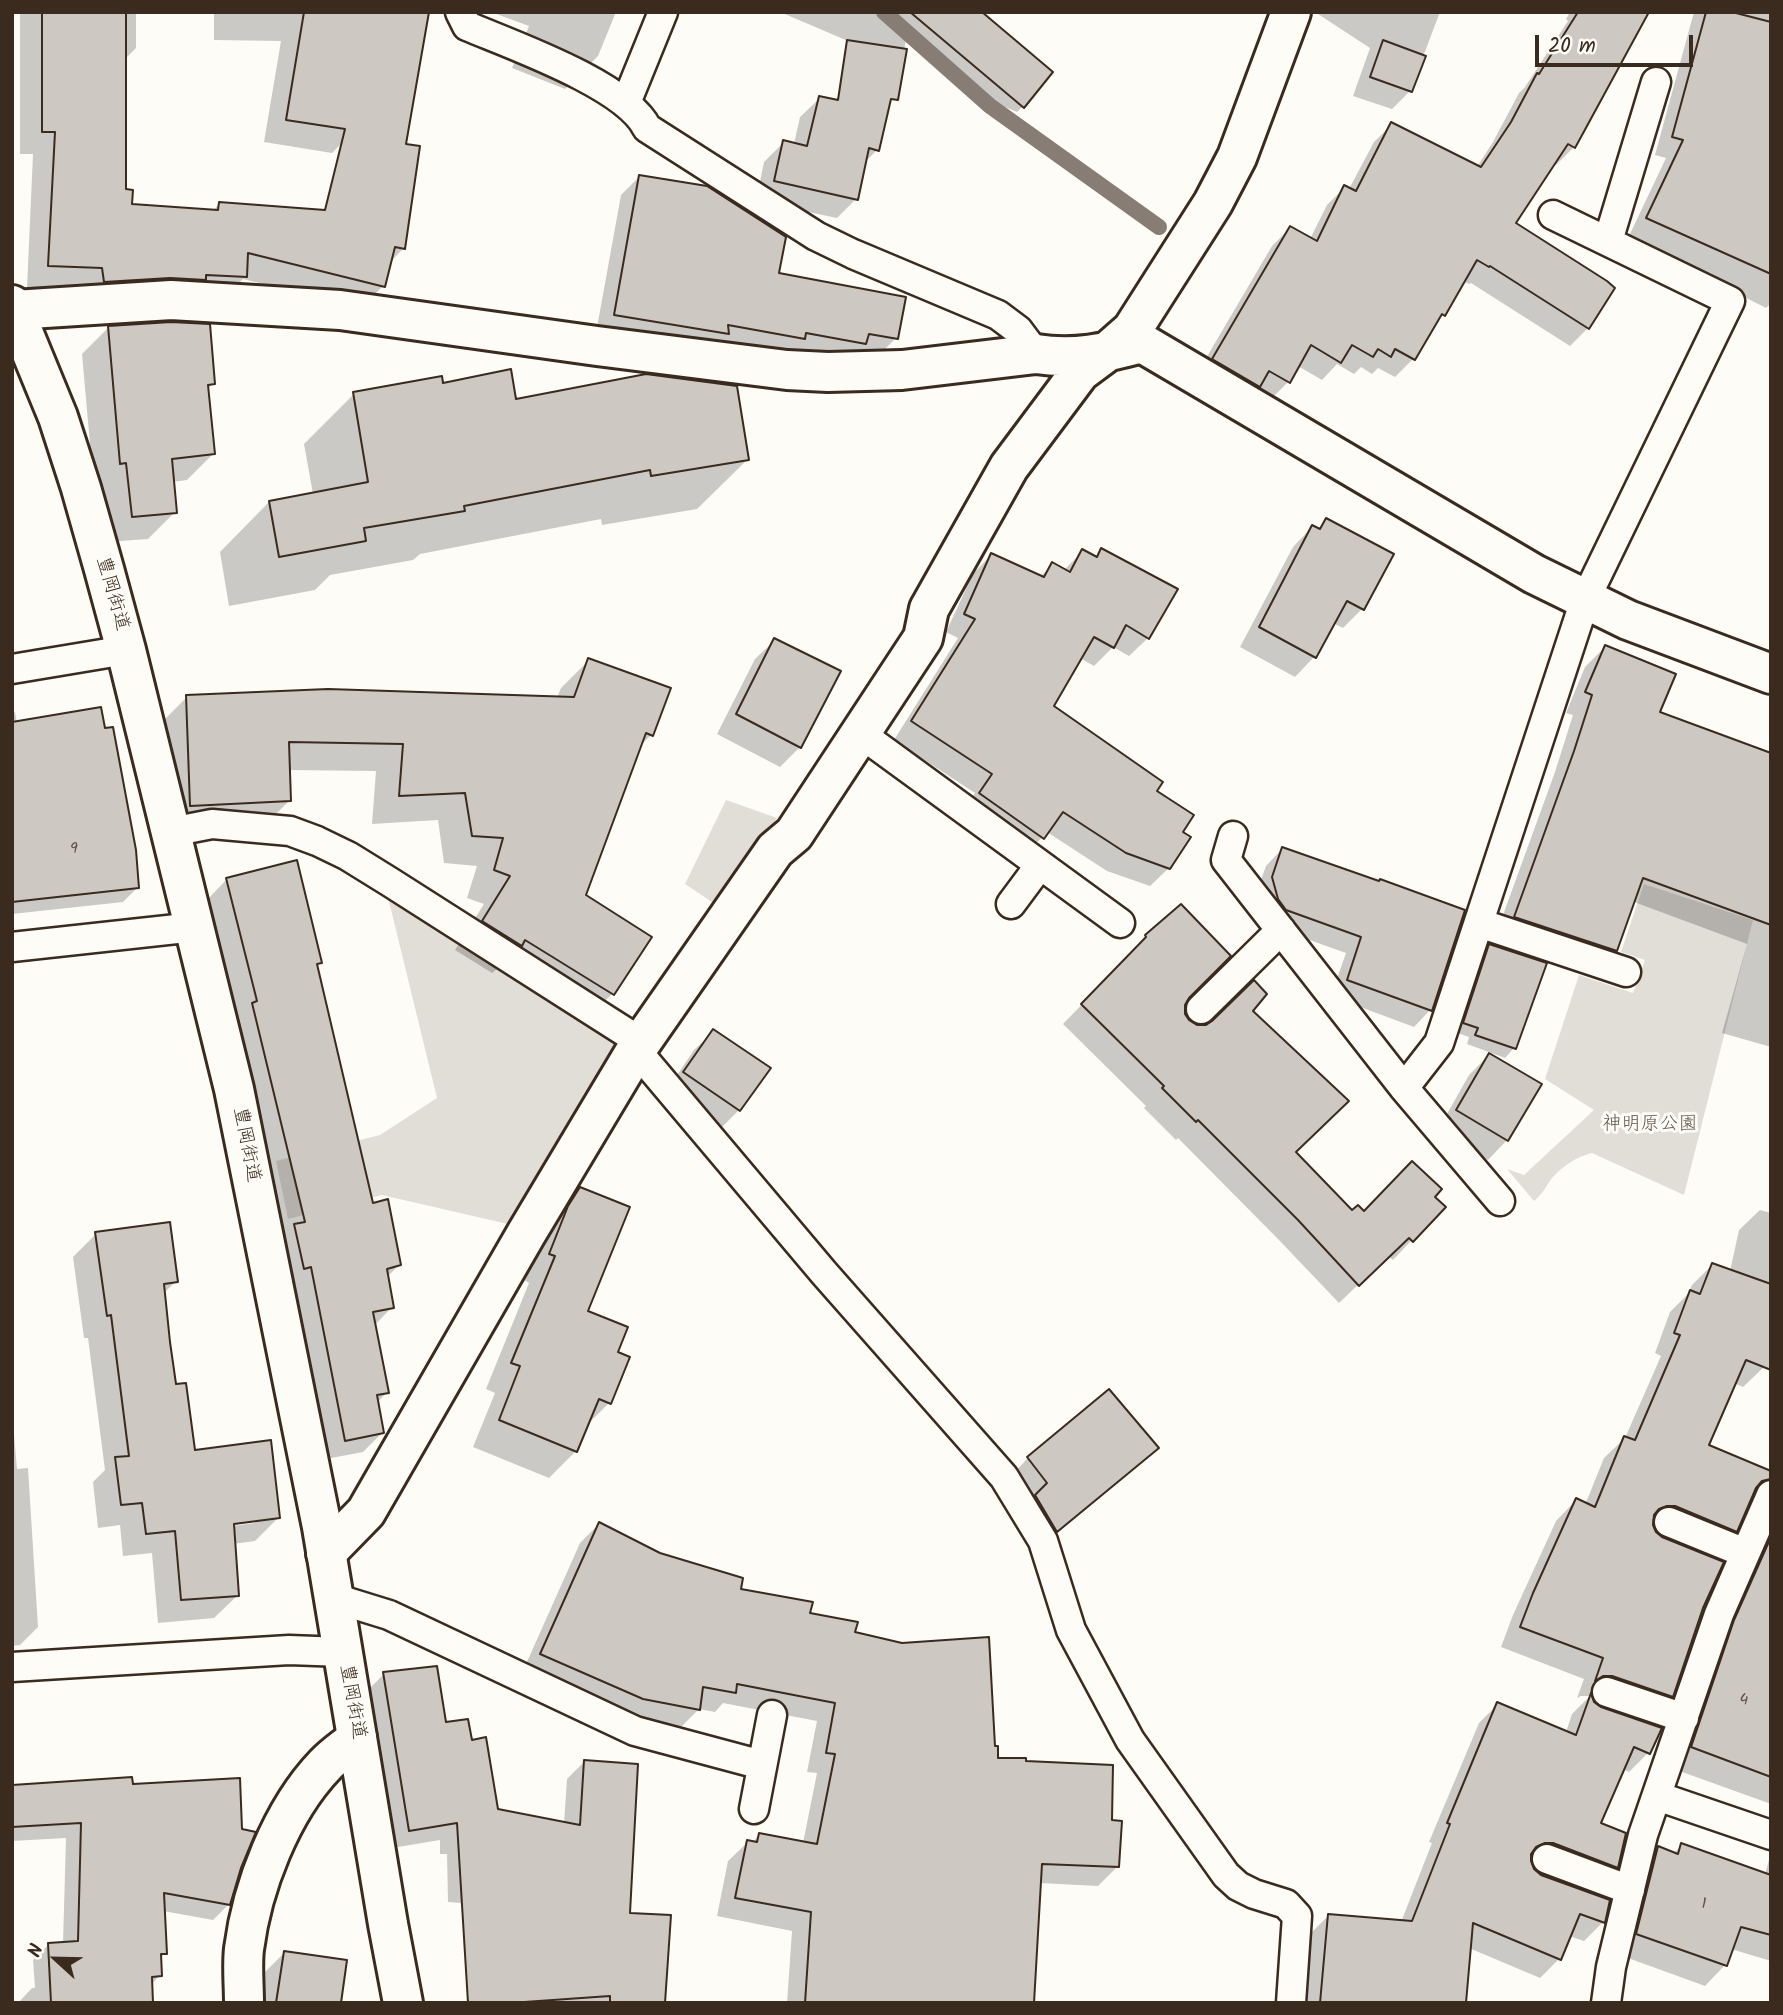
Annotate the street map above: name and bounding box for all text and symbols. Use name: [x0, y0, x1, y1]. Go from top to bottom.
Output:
scale bar: [1538, 21, 1696, 65]
text: 20 m: [1548, 30, 1596, 63]
street label: 豊岡街道: [90, 554, 132, 634]
house number: 9: [70, 840, 78, 860]
street label: 豊岡街道: [227, 1106, 263, 1184]
park label: 神明原公園: [1603, 1115, 1697, 1137]
street label: 豊岡街道: [333, 1663, 369, 1741]
house number: 4: [1740, 1691, 1748, 1711]
house number: 1: [1701, 1895, 1707, 1915]
north arrow: [21, 1924, 91, 1994]
text: N: [20, 1940, 53, 1962]

